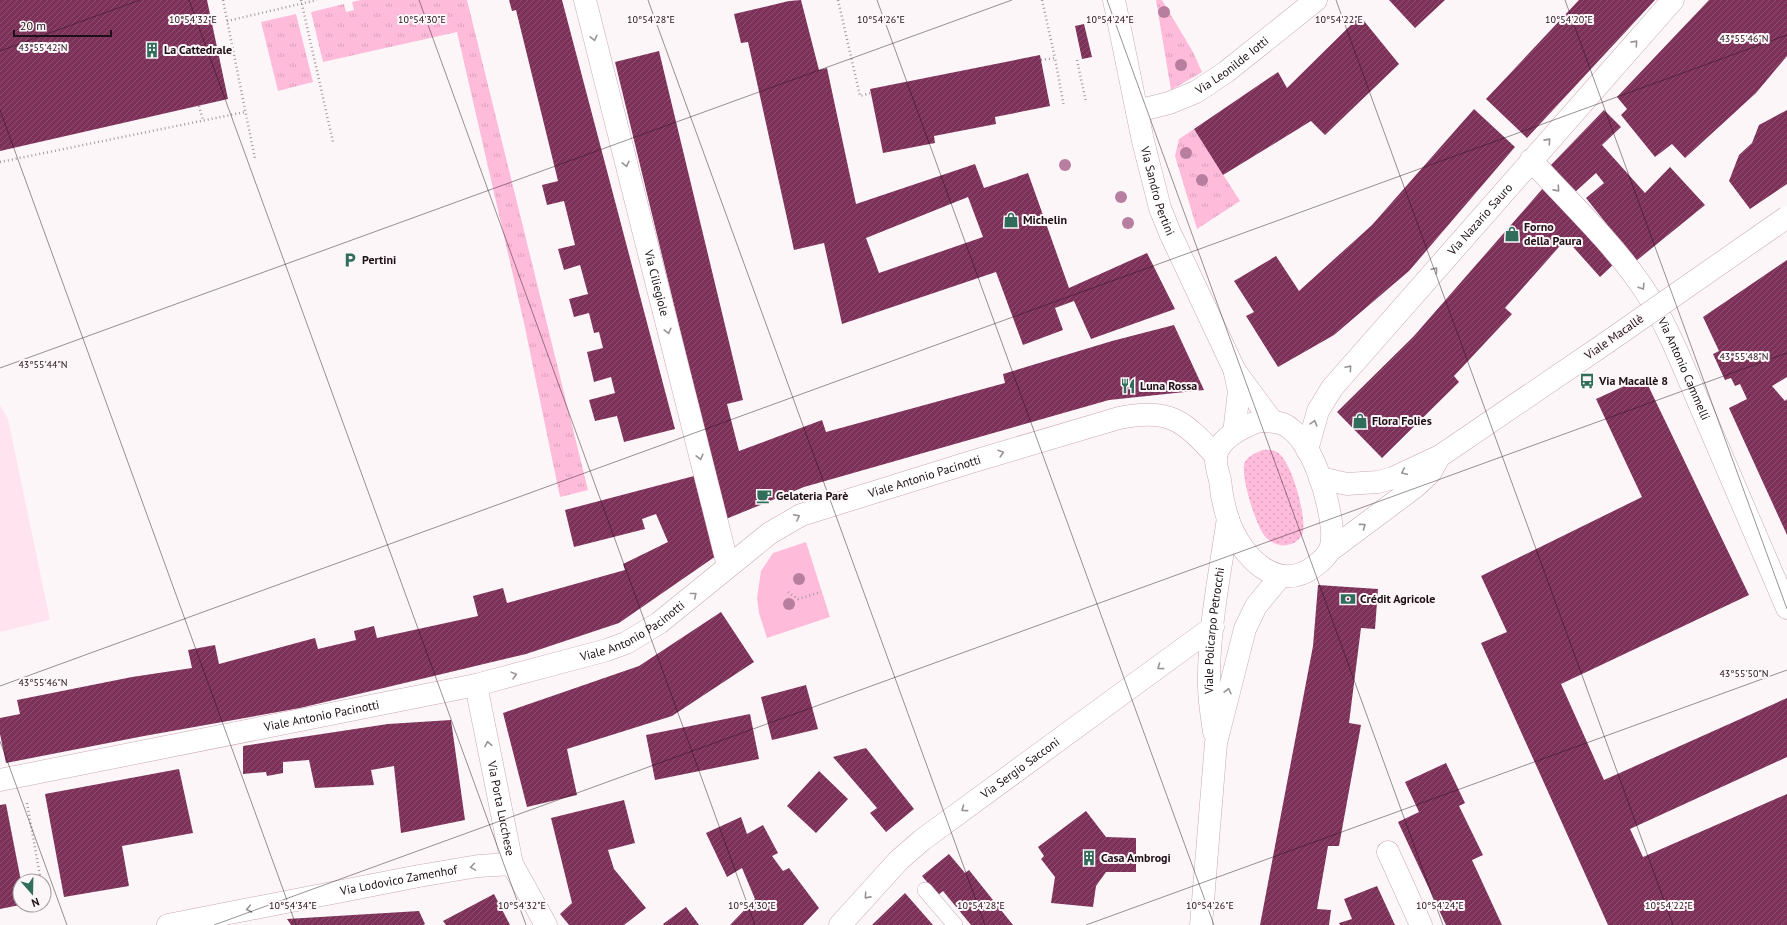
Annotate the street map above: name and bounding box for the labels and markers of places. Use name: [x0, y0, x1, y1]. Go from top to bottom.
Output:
building icon: La Cattedrale: [143, 41, 161, 59]
place label: La Cattedrale: [164, 42, 232, 57]
shop icon: Michelin: [1002, 211, 1020, 229]
place label: Michelin: [1023, 212, 1067, 227]
place label: Forno della Paura: [1524, 219, 1582, 248]
shop icon: Forno della Paura: [1503, 225, 1521, 243]
parking icon: Pertini: [341, 251, 359, 269]
place label: Pertini: [362, 252, 396, 267]
bus stop icon: Via Macallè 8: [1578, 372, 1596, 390]
place label: Via Macallè 8: [1598, 373, 1668, 388]
restaurant icon: Luna Rossa: [1119, 377, 1137, 395]
place label: Luna Rossa: [1140, 378, 1197, 393]
shop icon: Flora Folies: [1351, 412, 1369, 430]
place label: Flora Folies: [1372, 413, 1432, 428]
cafe icon: Gelateria Parè: [755, 487, 773, 505]
place label: Gelateria Parè: [776, 488, 848, 503]
bank icon: Crédit Agricole: [1339, 590, 1357, 608]
place label: Crédit Agricole: [1360, 591, 1435, 606]
building icon: Casa Ambrogi: [1080, 849, 1098, 867]
place label: Casa Ambrogi: [1101, 850, 1171, 865]

